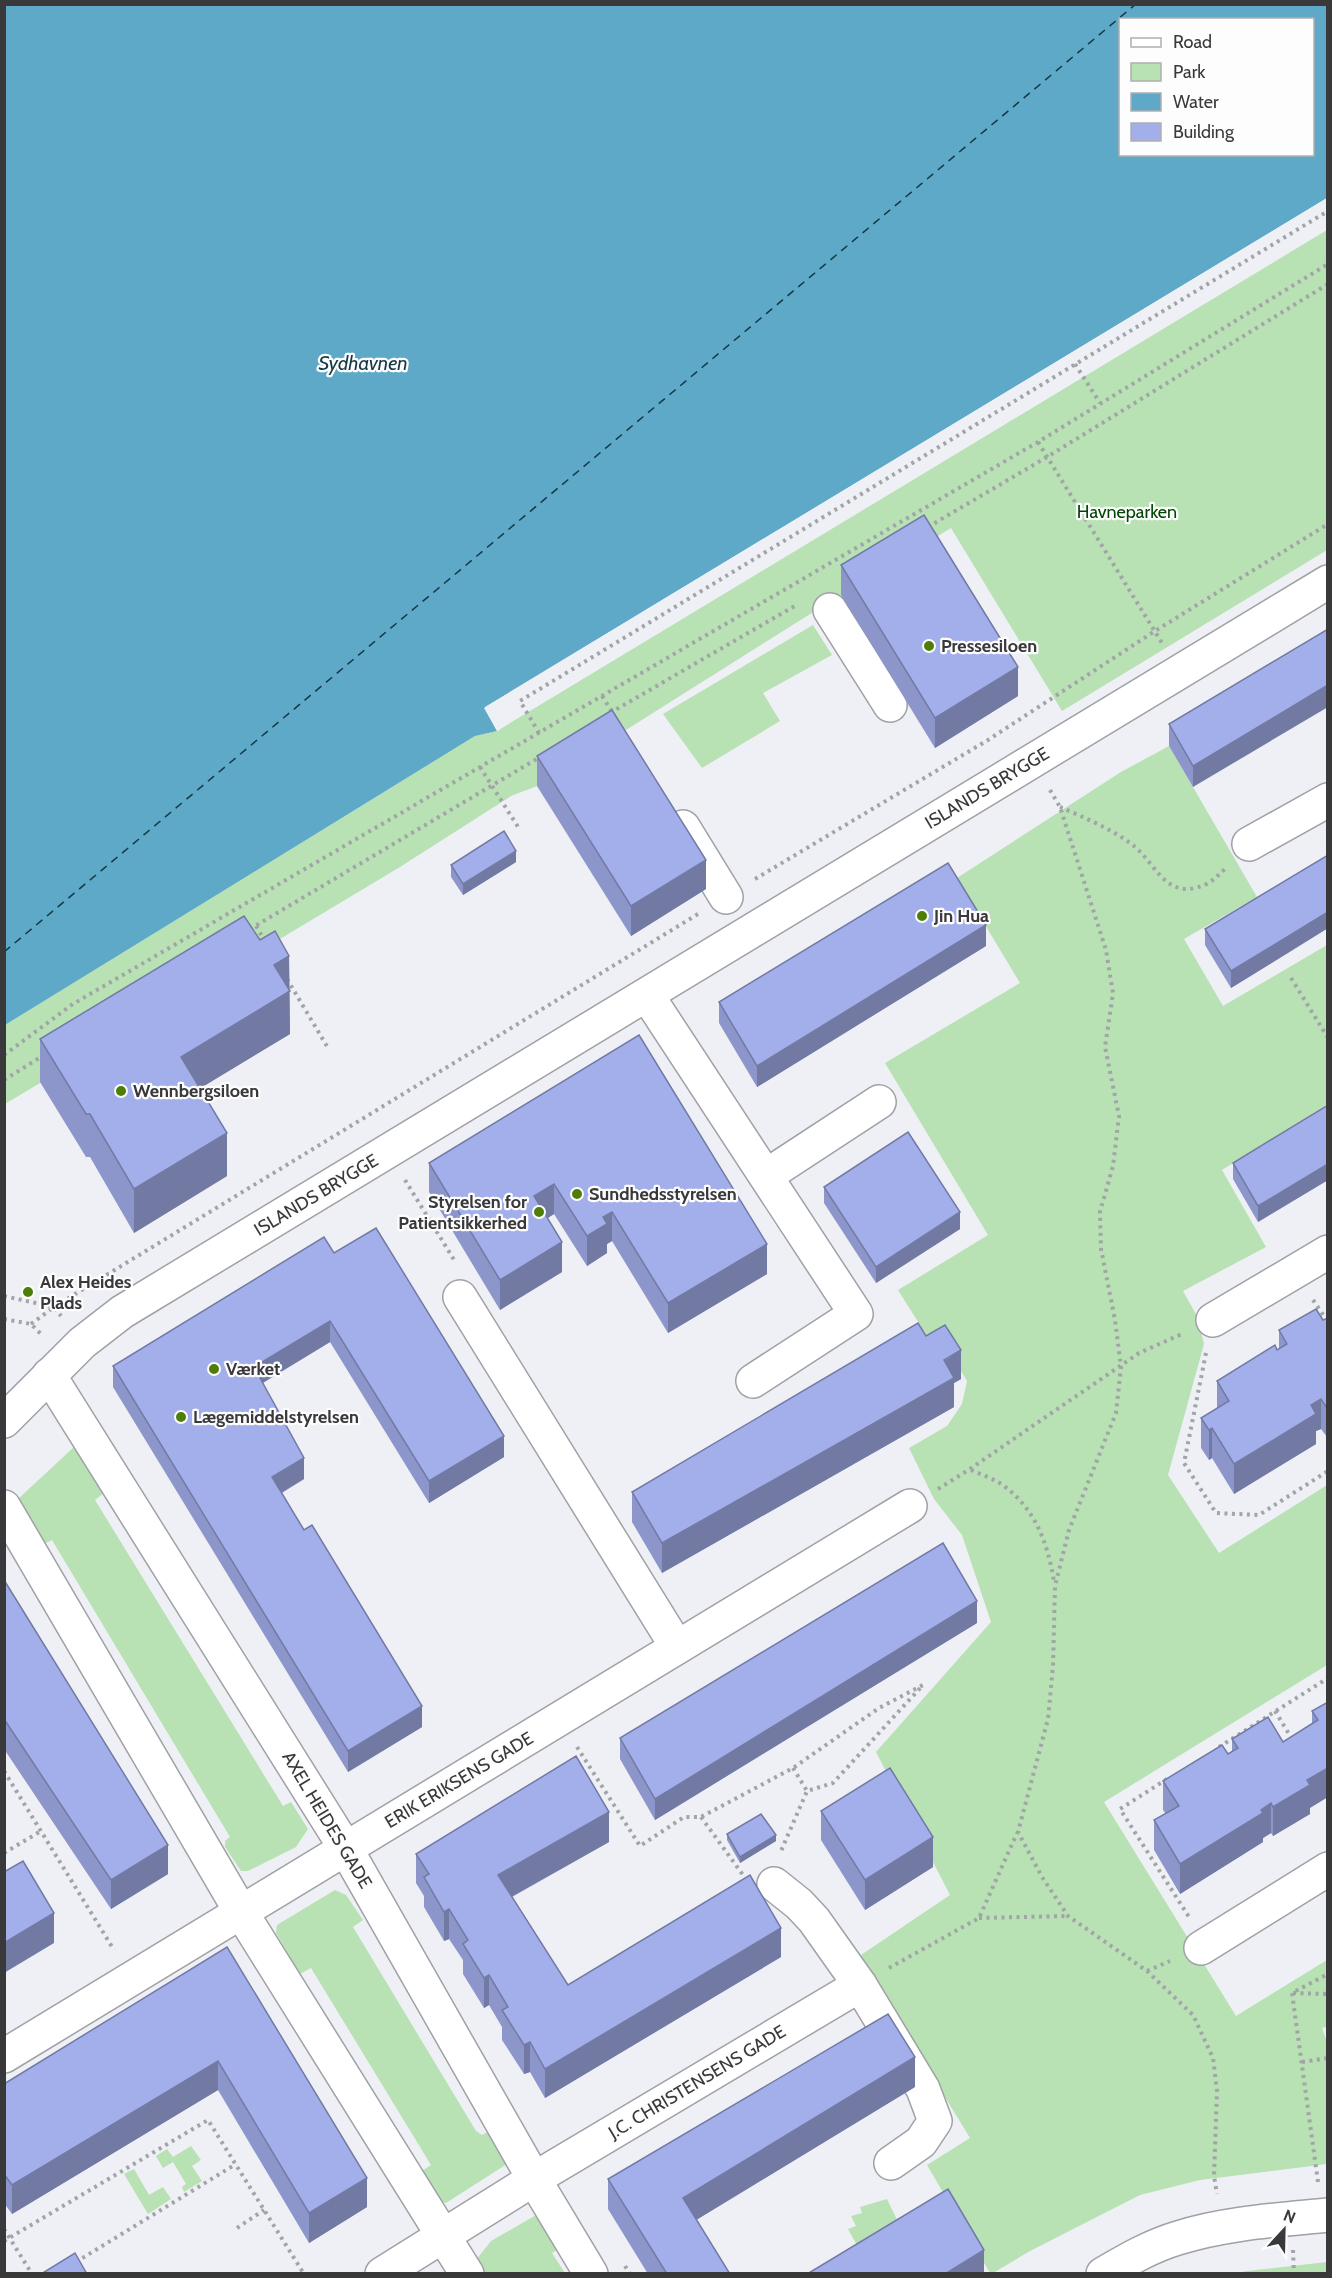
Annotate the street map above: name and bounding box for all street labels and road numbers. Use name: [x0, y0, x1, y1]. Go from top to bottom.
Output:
street label: ISLANDS BRYGGE: [921, 742, 1053, 834]
street label: ISLANDS BRYGGE: [250, 1149, 382, 1241]
street label: ERIK ERIKSENS GADE: [381, 1727, 537, 1833]
street label: AXEL HEIDES GADE: [277, 1748, 377, 1893]
street label: J.C. CHRISTENSENS GADE: [604, 2020, 790, 2144]

